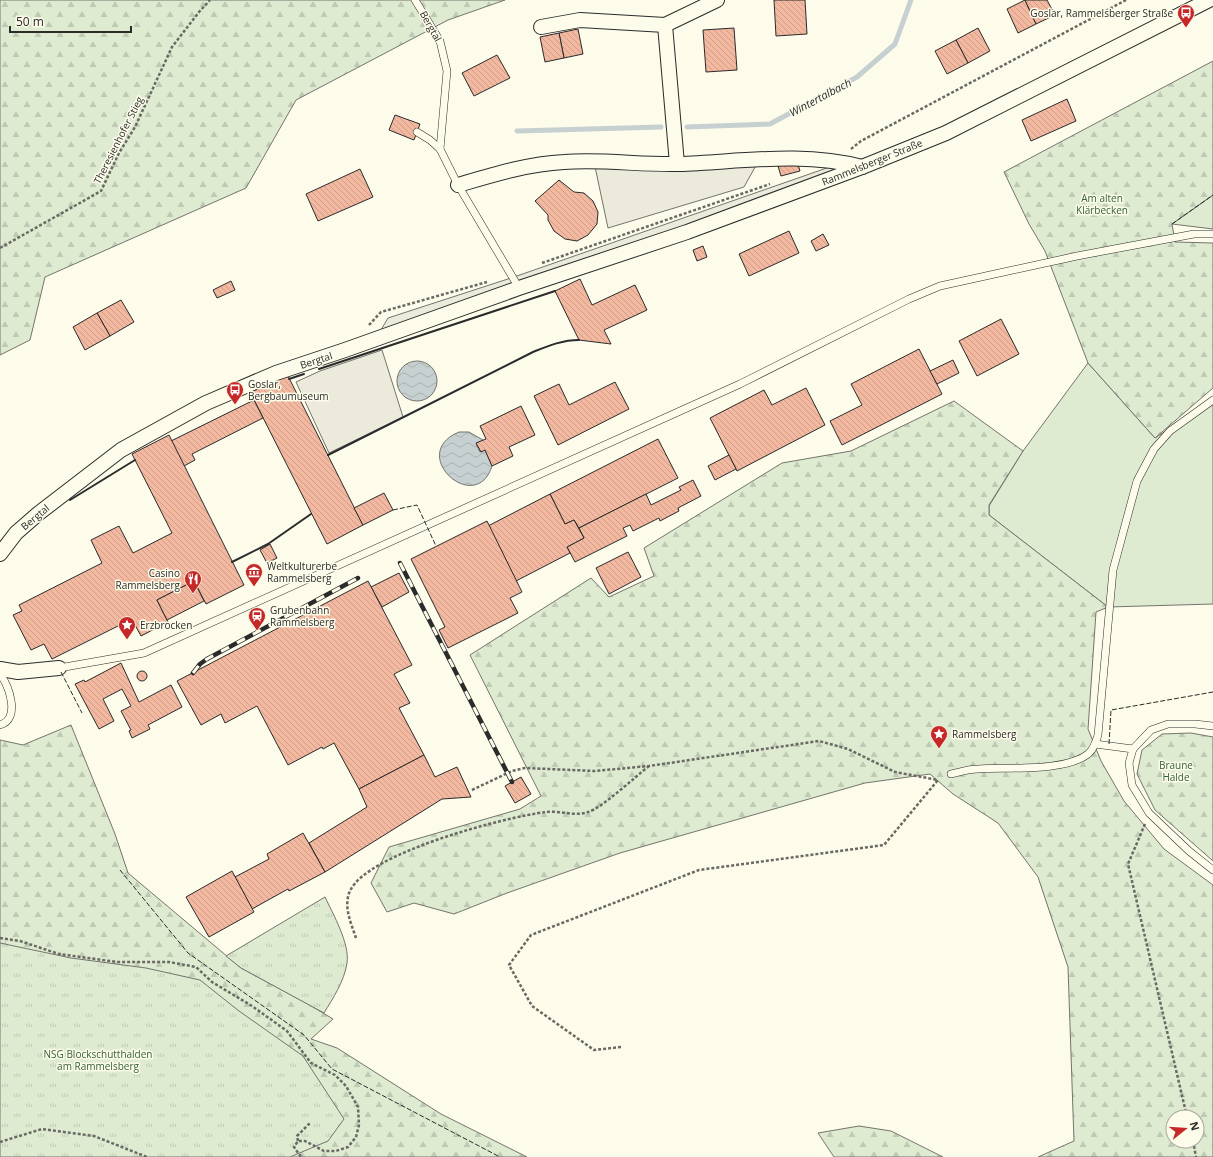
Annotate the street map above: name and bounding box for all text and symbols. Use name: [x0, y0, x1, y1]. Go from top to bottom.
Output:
bus stop icon: Goslar, Rammelsberger Straße: [1176, 3, 1196, 28]
place label: Goslar, Rammelsberger Straße: [1030, 6, 1173, 20]
scale bar: [10, 8, 131, 34]
street label: Bergtal: [417, 8, 445, 44]
text: 50 m: [16, 13, 44, 30]
water label: Wintertalbach: [786, 74, 854, 120]
street label: Theresienhofer Stieg: [90, 93, 146, 186]
street label: Rammelsberger Straße: [820, 135, 925, 189]
park label: Am alten Klärbecken: [1076, 191, 1128, 217]
street label: Bergtal: [298, 348, 334, 372]
place label: Goslar, Bergbaumuseum: [248, 377, 329, 403]
bus stop icon: Goslar, Bergbaumuseum: [225, 380, 245, 405]
street label: Bergtal: [18, 501, 52, 533]
place label: Weltkulturerbe Rammelsberg: [267, 559, 337, 585]
museum icon: Weltkulturerbe Rammelsberg: [244, 562, 264, 587]
place label: Casino Rammelsberg: [116, 566, 181, 592]
restaurant icon: Casino Rammelsberg: [183, 569, 203, 594]
place label: Grubenbahn Rammelsberg: [270, 603, 335, 629]
station icon: Grubenbahn Rammelsberg: [247, 606, 267, 631]
place icon: Erzbrocken: [117, 615, 137, 640]
place label: Erzbrocken: [140, 618, 192, 632]
place icon: Rammelsberg: [929, 724, 949, 749]
place label: Rammelsberg: [952, 727, 1017, 741]
park label: Braune Halde: [1159, 758, 1193, 784]
park label: NSG Blockschutthalden am Rammelsberg: [44, 1047, 152, 1073]
north arrow: [1165, 1109, 1205, 1149]
text: N: [1187, 1119, 1204, 1132]

